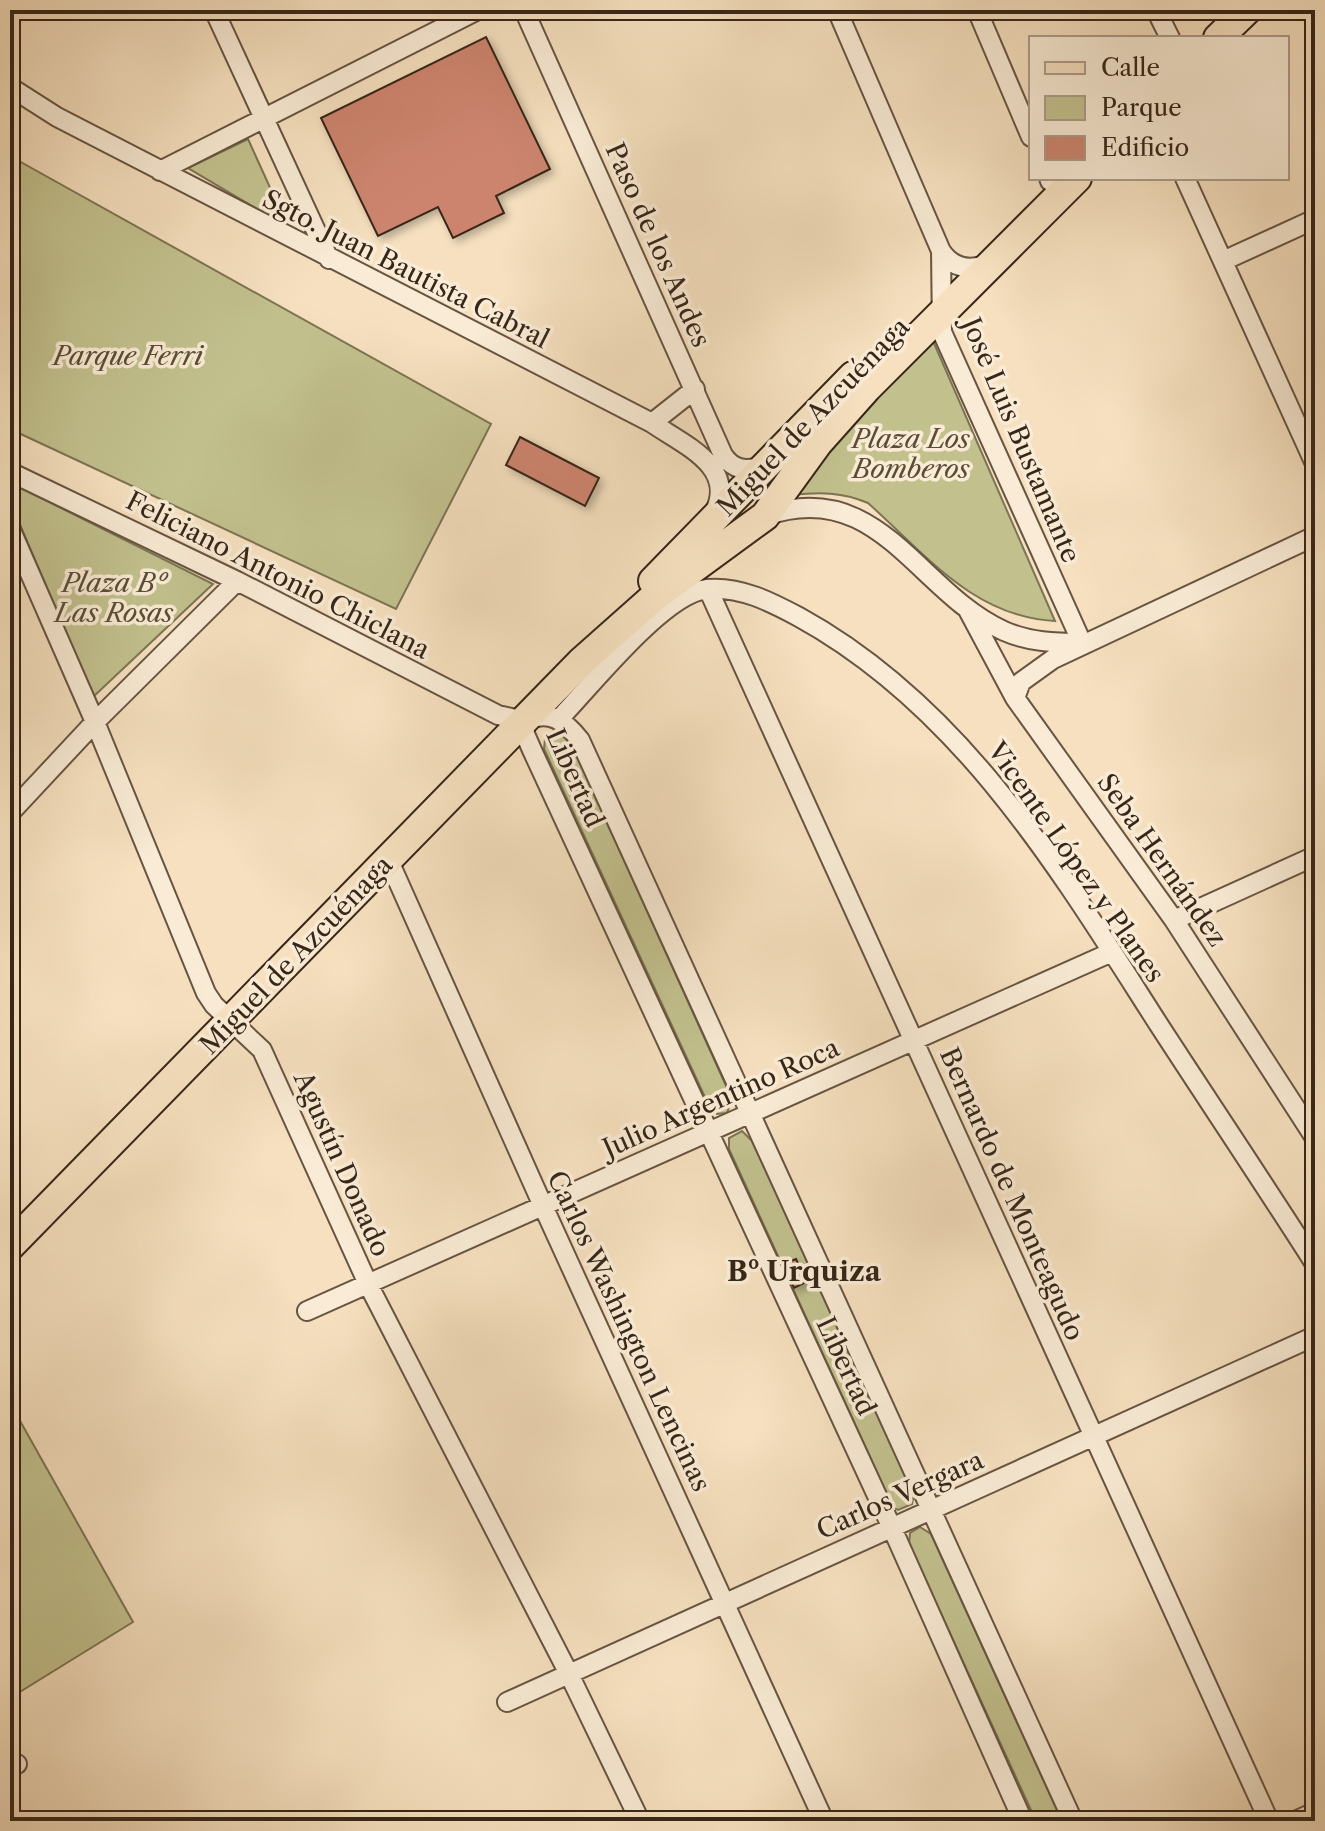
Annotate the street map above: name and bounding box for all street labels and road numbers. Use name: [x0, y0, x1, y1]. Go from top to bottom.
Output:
street label: Paso de los Andes: [599, 138, 717, 352]
street label: Sgto. Juan Bautista Cabral: [257, 183, 555, 355]
street label: José Luis Bustamante: [953, 309, 1087, 567]
street label: Miguel de Azcuénaga: [710, 311, 916, 523]
street label: Feliciano Antonio Chiclana: [121, 484, 435, 666]
street label: Libertad: [539, 724, 611, 833]
street label: Vicente López y Planes: [980, 735, 1171, 988]
street label: Seba Hernández: [1091, 768, 1233, 952]
street label: Miguel de Azcuénaga: [193, 849, 399, 1061]
street label: Julio Argentino Roca: [594, 1031, 844, 1166]
street label: Bernardo de Monteagudo: [933, 1043, 1091, 1345]
street label: Agustín Donado: [286, 1066, 397, 1261]
street label: Carlos Washington Lencinas: [541, 1166, 717, 1496]
street label: Libertad: [809, 1312, 883, 1420]
street label: Carlos Vergara: [812, 1444, 989, 1546]

